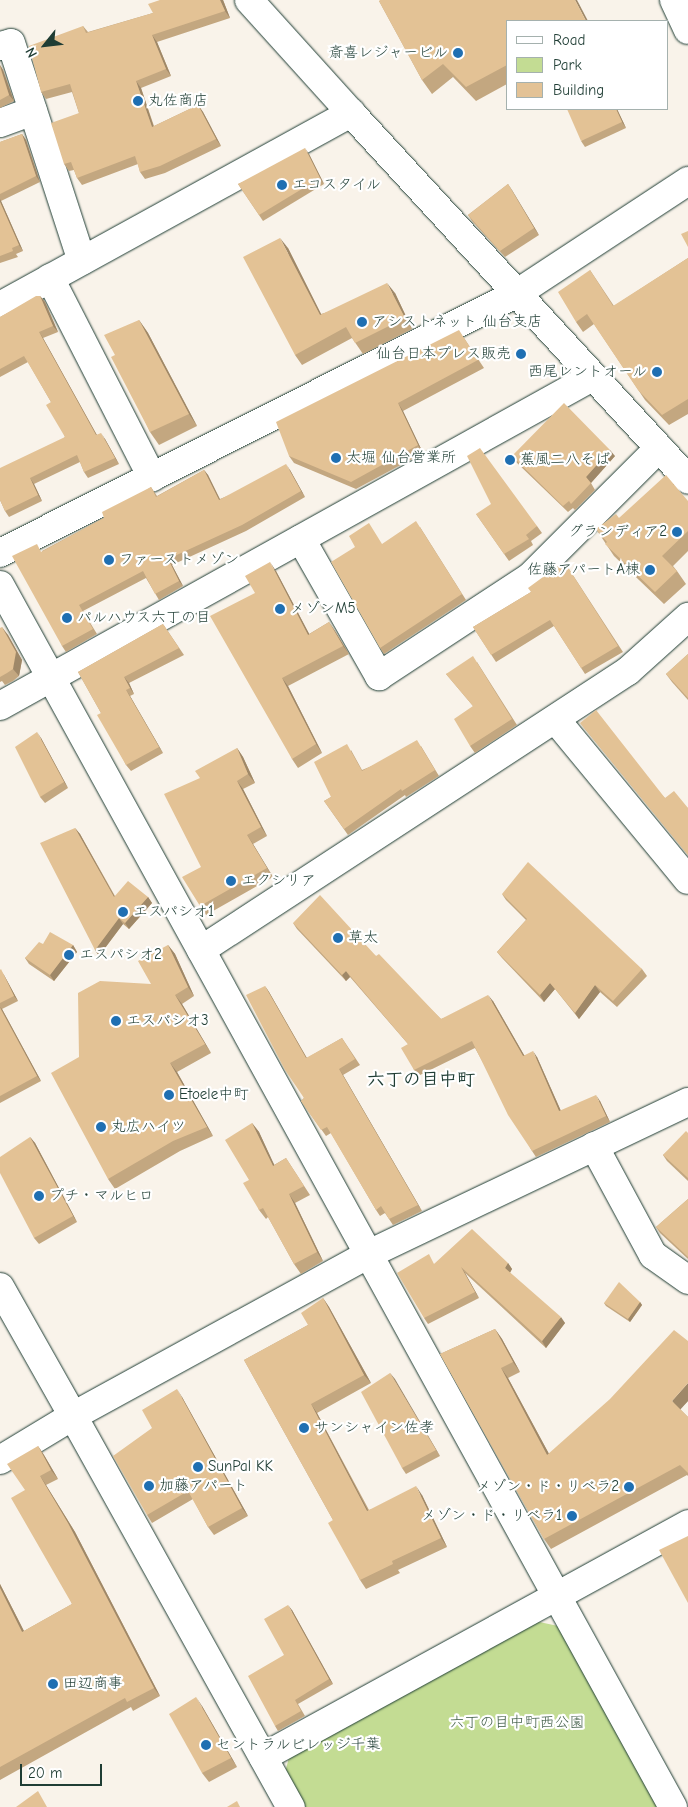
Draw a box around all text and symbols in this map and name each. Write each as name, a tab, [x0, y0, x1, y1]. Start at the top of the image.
north arrow	[20, 20, 70, 70]
legend	[506, 20, 668, 110]
text: Road	[553, 31, 585, 49]
text: N	[22, 44, 41, 61]
place label: 斎喜レジャービル	[328, 44, 448, 62]
marker: 斎喜レジャービル	[452, 47, 464, 59]
text: Park	[553, 56, 582, 74]
text: Building	[553, 81, 604, 99]
place label: 丸佐商店	[148, 92, 208, 110]
marker: 丸佐商店	[132, 95, 144, 107]
place label: エコスタイル	[292, 176, 382, 194]
marker: エコスタイル	[276, 179, 288, 191]
place label: アシストネット 仙台支店	[372, 313, 542, 331]
marker: アシストネット 仙台支店	[356, 316, 368, 328]
place label: 仙台日本プレス販売	[376, 345, 511, 363]
marker: 仙台日本プレス販売	[515, 348, 527, 360]
place label: 西尾レントオール	[527, 363, 647, 381]
marker: 西尾レントオール	[651, 366, 663, 378]
place label: 太堀 仙台営業所	[346, 449, 456, 467]
place label: 蕉風二八そば	[520, 451, 610, 469]
marker: 太堀 仙台営業所	[330, 452, 342, 464]
marker: 蕉風二八そば	[504, 454, 516, 466]
place label: グランディア2	[569, 523, 667, 541]
marker: グランディア2	[671, 526, 683, 538]
place label: ファーストメゾン	[119, 551, 239, 569]
marker: ファーストメゾン	[103, 554, 115, 566]
place label: 佐藤アパートA棟	[526, 561, 640, 579]
marker: 佐藤アパートA棟	[644, 564, 656, 576]
place label: メゾンM5	[290, 600, 356, 618]
marker: メゾンM5	[274, 603, 286, 615]
place label: パルハウス六丁の目	[77, 609, 212, 627]
marker: パルハウス六丁の目	[61, 612, 73, 624]
place label: エクシリア	[241, 872, 316, 890]
marker: エクシリア	[225, 875, 237, 887]
place label: エスパシオ1	[133, 903, 214, 921]
marker: エスパシオ1	[117, 906, 129, 918]
place label: 草太	[348, 929, 378, 947]
marker: 草太	[332, 932, 344, 944]
place label: エスパシオ2	[79, 946, 162, 964]
marker: エスパシオ2	[63, 949, 75, 961]
place label: エスパシオ3	[126, 1012, 209, 1030]
marker: エスパシオ3	[110, 1015, 122, 1027]
district label: 六丁の目中町	[367, 1069, 475, 1091]
place label: Etoele中町	[179, 1086, 248, 1104]
marker: Etoele中町	[163, 1089, 175, 1101]
place label: 丸広ハイツ	[111, 1118, 186, 1136]
marker: 丸広ハイツ	[95, 1121, 107, 1133]
place label: プチ・マルヒロ	[49, 1187, 154, 1205]
marker: プチ・マルヒロ	[33, 1190, 45, 1202]
place label: サンシャイン佐孝	[314, 1419, 434, 1437]
marker: サンシャイン佐孝	[298, 1422, 310, 1434]
place label: SunPal KK	[208, 1458, 273, 1476]
marker: SunPal KK	[192, 1461, 204, 1473]
place label: 加藤アパート	[159, 1477, 249, 1495]
place label: メゾン・ド・リベラ2	[476, 1478, 619, 1496]
marker: 加藤アパート	[143, 1480, 155, 1492]
marker: メゾン・ド・リベラ2	[623, 1481, 635, 1493]
place label: メゾン・ド・リベラ1	[421, 1507, 562, 1525]
marker: メゾン・ド・リベラ1	[566, 1510, 578, 1522]
place label: 田辺商事	[63, 1675, 123, 1693]
marker: 田辺商事	[47, 1678, 59, 1690]
park label: 六丁の目中町西公園	[450, 1714, 584, 1732]
place label: セントラルビレッジ千葉	[216, 1736, 381, 1754]
marker: セントラルビレッジ千葉	[200, 1739, 212, 1751]
scale bar	[22, 1754, 105, 1786]
text: 20 m	[28, 1764, 62, 1782]

